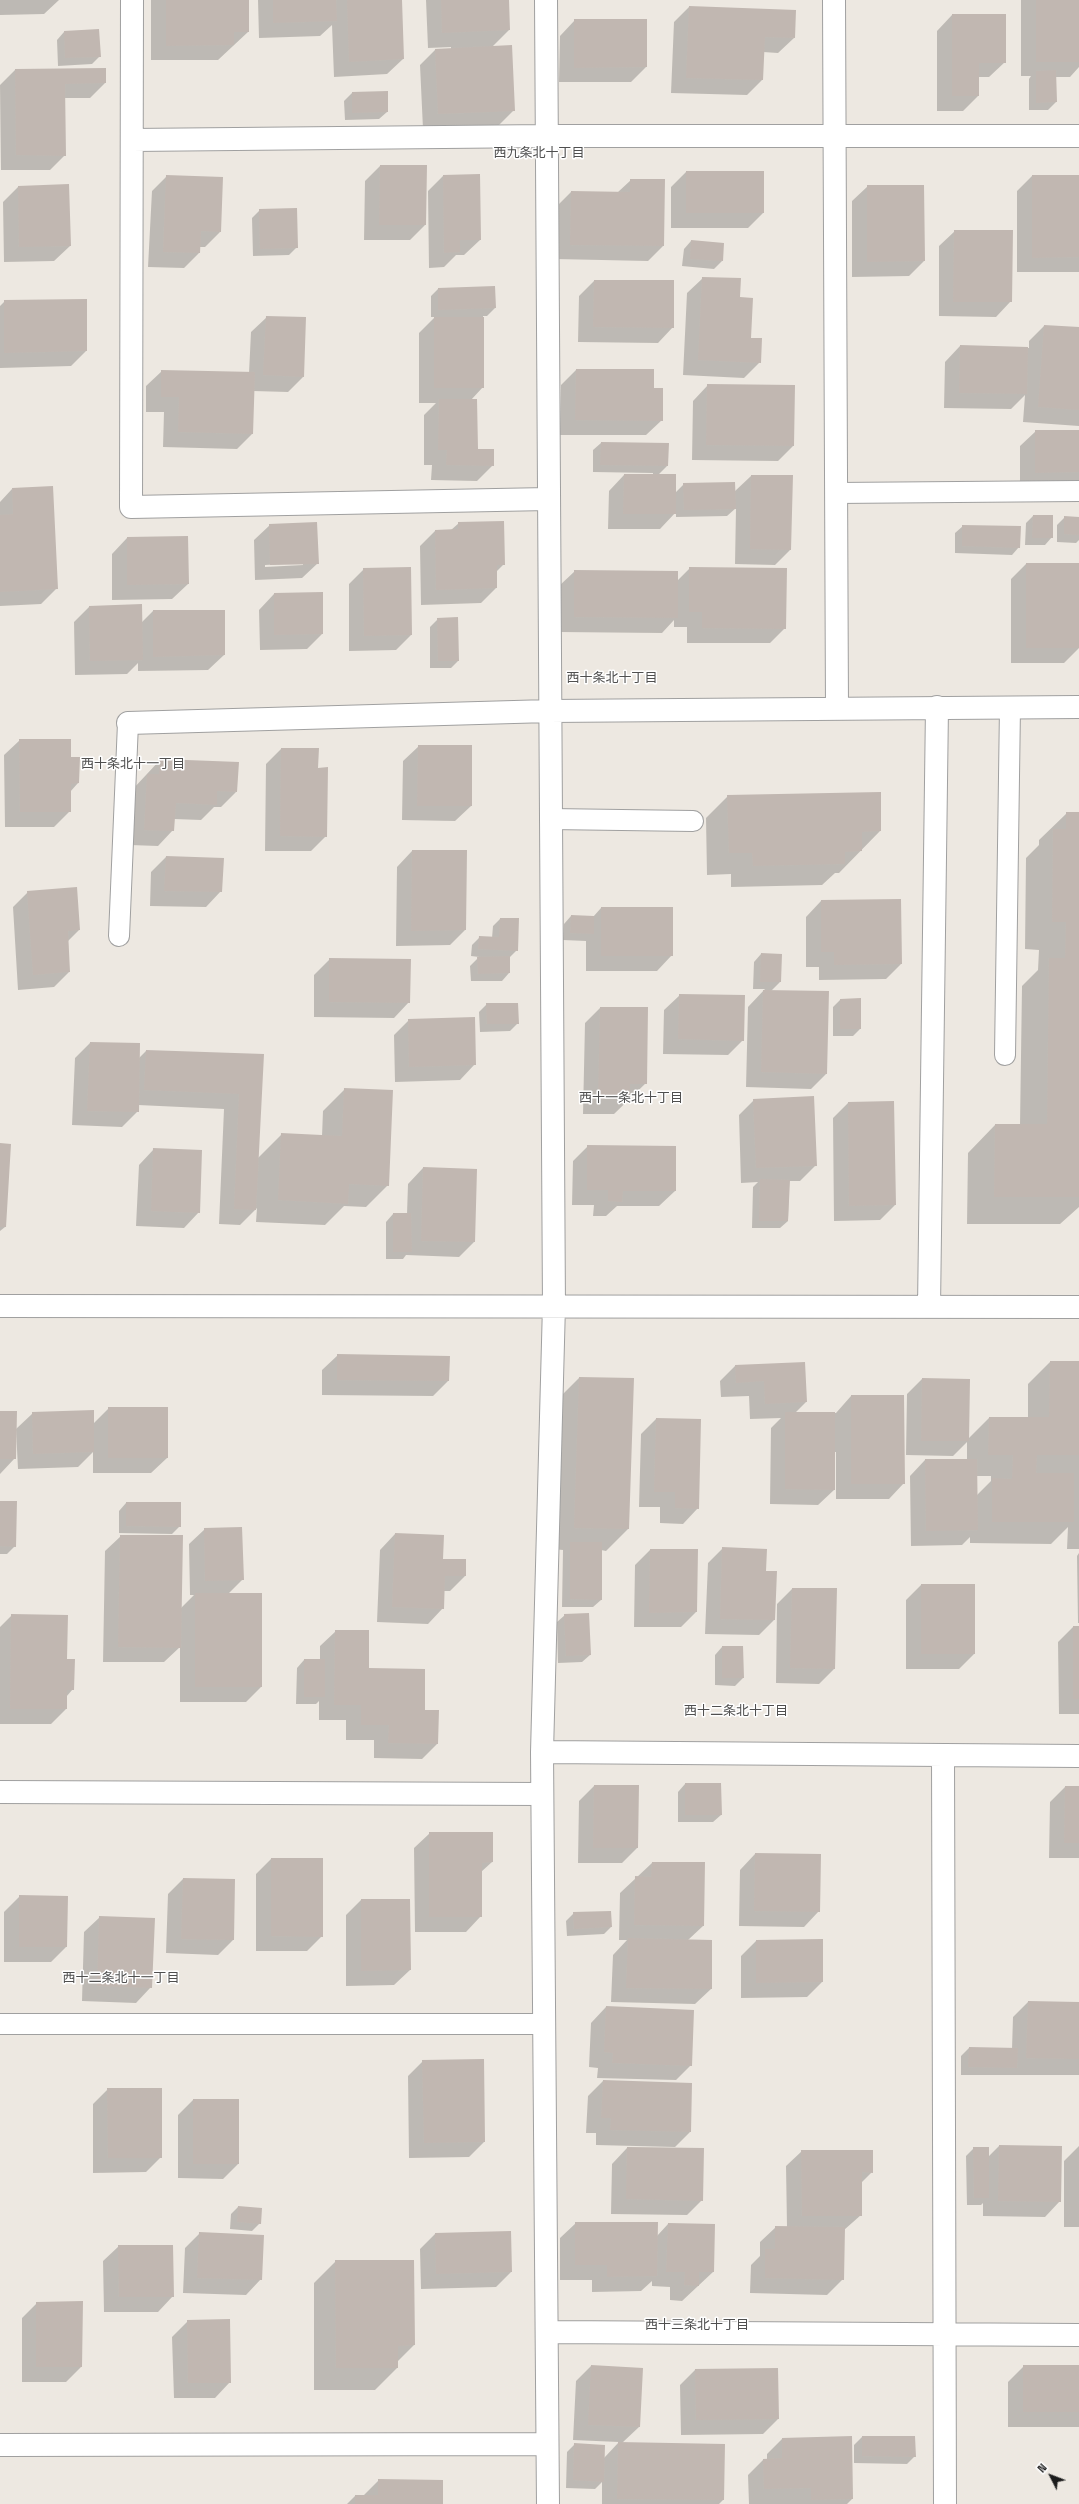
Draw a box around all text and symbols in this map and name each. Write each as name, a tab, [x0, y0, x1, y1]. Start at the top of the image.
district label: 西九条北十丁目	[494, 145, 584, 161]
district label: 西十条北十丁目	[567, 670, 657, 686]
district label: 西十条北十一丁目	[81, 756, 185, 772]
district label: 西十一条北十丁目	[579, 1090, 683, 1106]
district label: 西十二条北十丁目	[684, 1703, 788, 1719]
district label: 西十二条北十一丁目	[63, 1970, 179, 1986]
district label: 西十三条北十丁目	[645, 2317, 749, 2333]
north arrow	[1031, 2456, 1071, 2496]
text: N	[1034, 2461, 1050, 2475]

